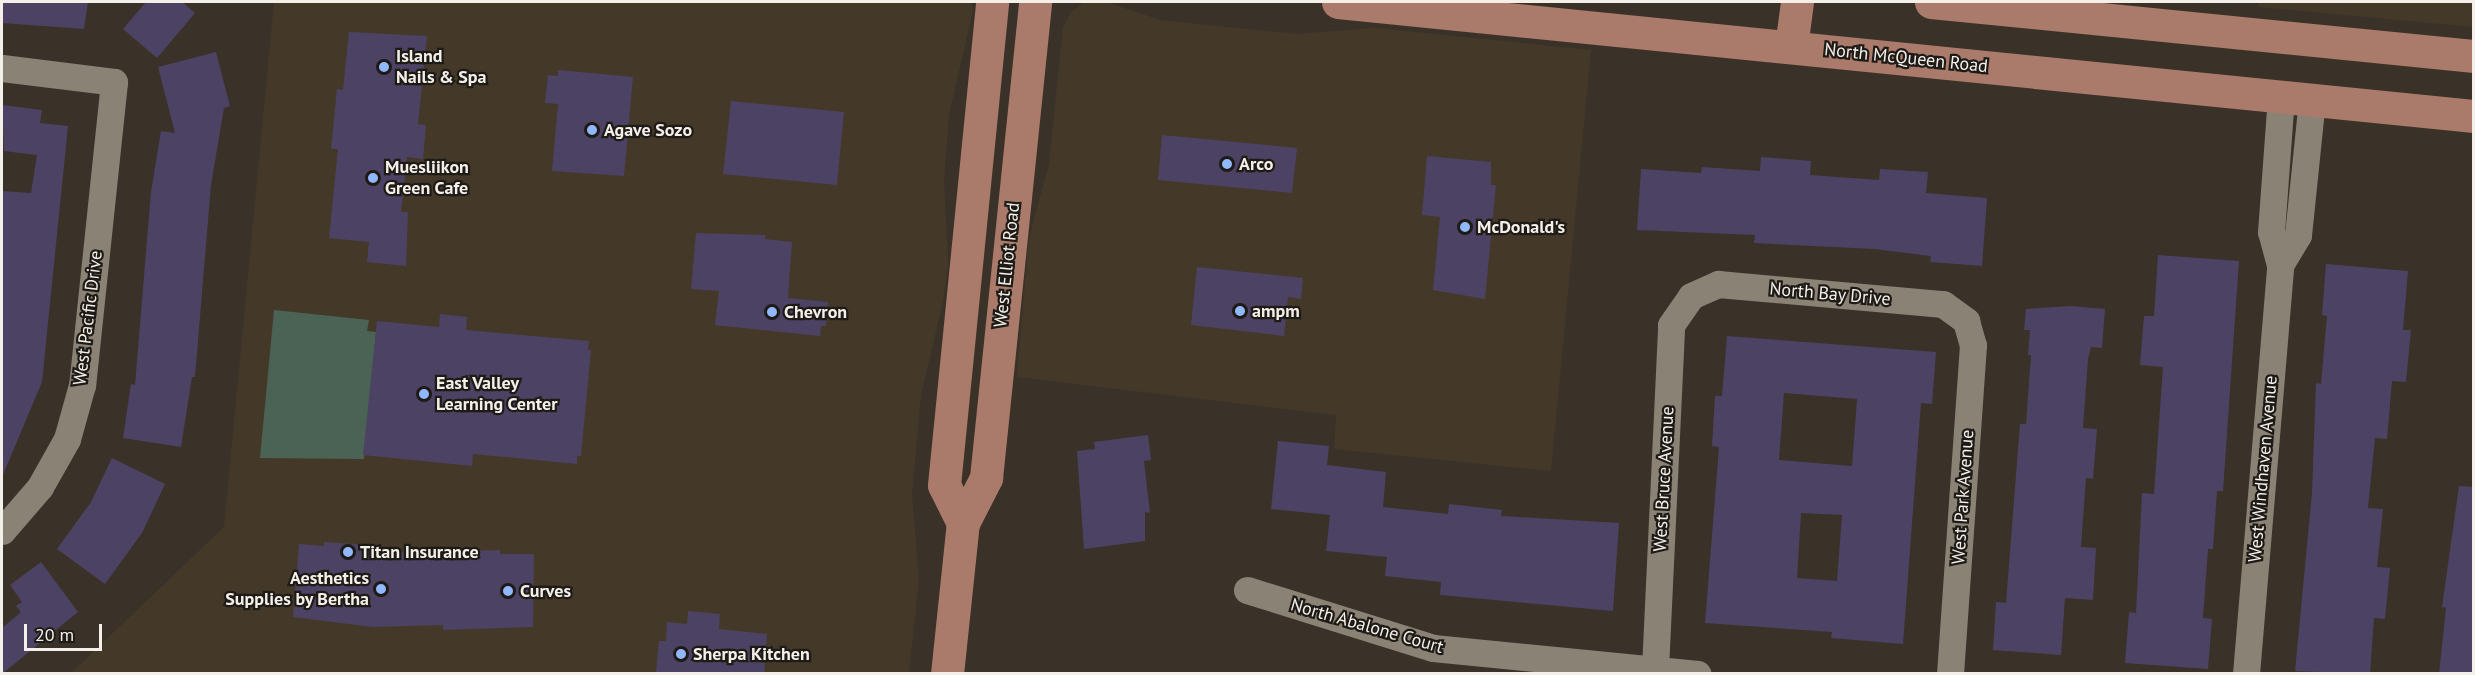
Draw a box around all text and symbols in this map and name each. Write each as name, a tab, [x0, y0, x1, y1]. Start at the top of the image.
street label: North McQueen Road	[1823, 39, 1989, 77]
place label: Island Nails & Spa	[396, 46, 486, 88]
marker: Island Nails & Spa	[377, 60, 391, 74]
place label: Agave Sozo	[604, 119, 692, 141]
marker: Agave Sozo	[585, 123, 599, 137]
place label: Arco	[1239, 153, 1273, 175]
place label: Muesliikon Green Cafe	[385, 157, 469, 200]
marker: Arco	[1220, 157, 1234, 171]
marker: Muesliikon Green Cafe	[366, 171, 380, 185]
street label: West Elliot Road	[990, 202, 1024, 328]
place label: McDonald's	[1477, 216, 1565, 238]
marker: McDonald's	[1458, 220, 1472, 234]
street label: West Pacific Drive	[69, 249, 107, 387]
street label: North Bay Drive	[1768, 278, 1892, 310]
place label: ampm	[1252, 300, 1300, 322]
place label: Chevron	[784, 301, 847, 323]
marker: ampm	[1233, 304, 1247, 318]
marker: Chevron	[765, 305, 779, 319]
place label: East Valley Learning Center	[436, 373, 558, 416]
street label: West Windhaven Avenue	[2244, 374, 2282, 564]
marker: East Valley Learning Center	[417, 387, 431, 401]
street label: West Bruce Avenue	[1649, 406, 1679, 552]
street label: West Park Avenue	[1947, 428, 1979, 566]
place label: Titan Insurance	[360, 541, 479, 563]
marker: Titan Insurance	[341, 545, 355, 559]
place label: Aesthetics Supplies by Bertha	[225, 568, 369, 610]
place label: Curves	[520, 580, 571, 602]
marker: Aesthetics Supplies by Bertha	[374, 582, 388, 596]
marker: Curves	[501, 584, 515, 598]
street label: North Abalone Court	[1288, 594, 1446, 658]
scale bar	[27, 612, 105, 650]
text: 20 m	[35, 623, 74, 646]
place label: Sherpa Kitchen	[693, 643, 810, 665]
marker: Sherpa Kitchen	[674, 647, 688, 661]

